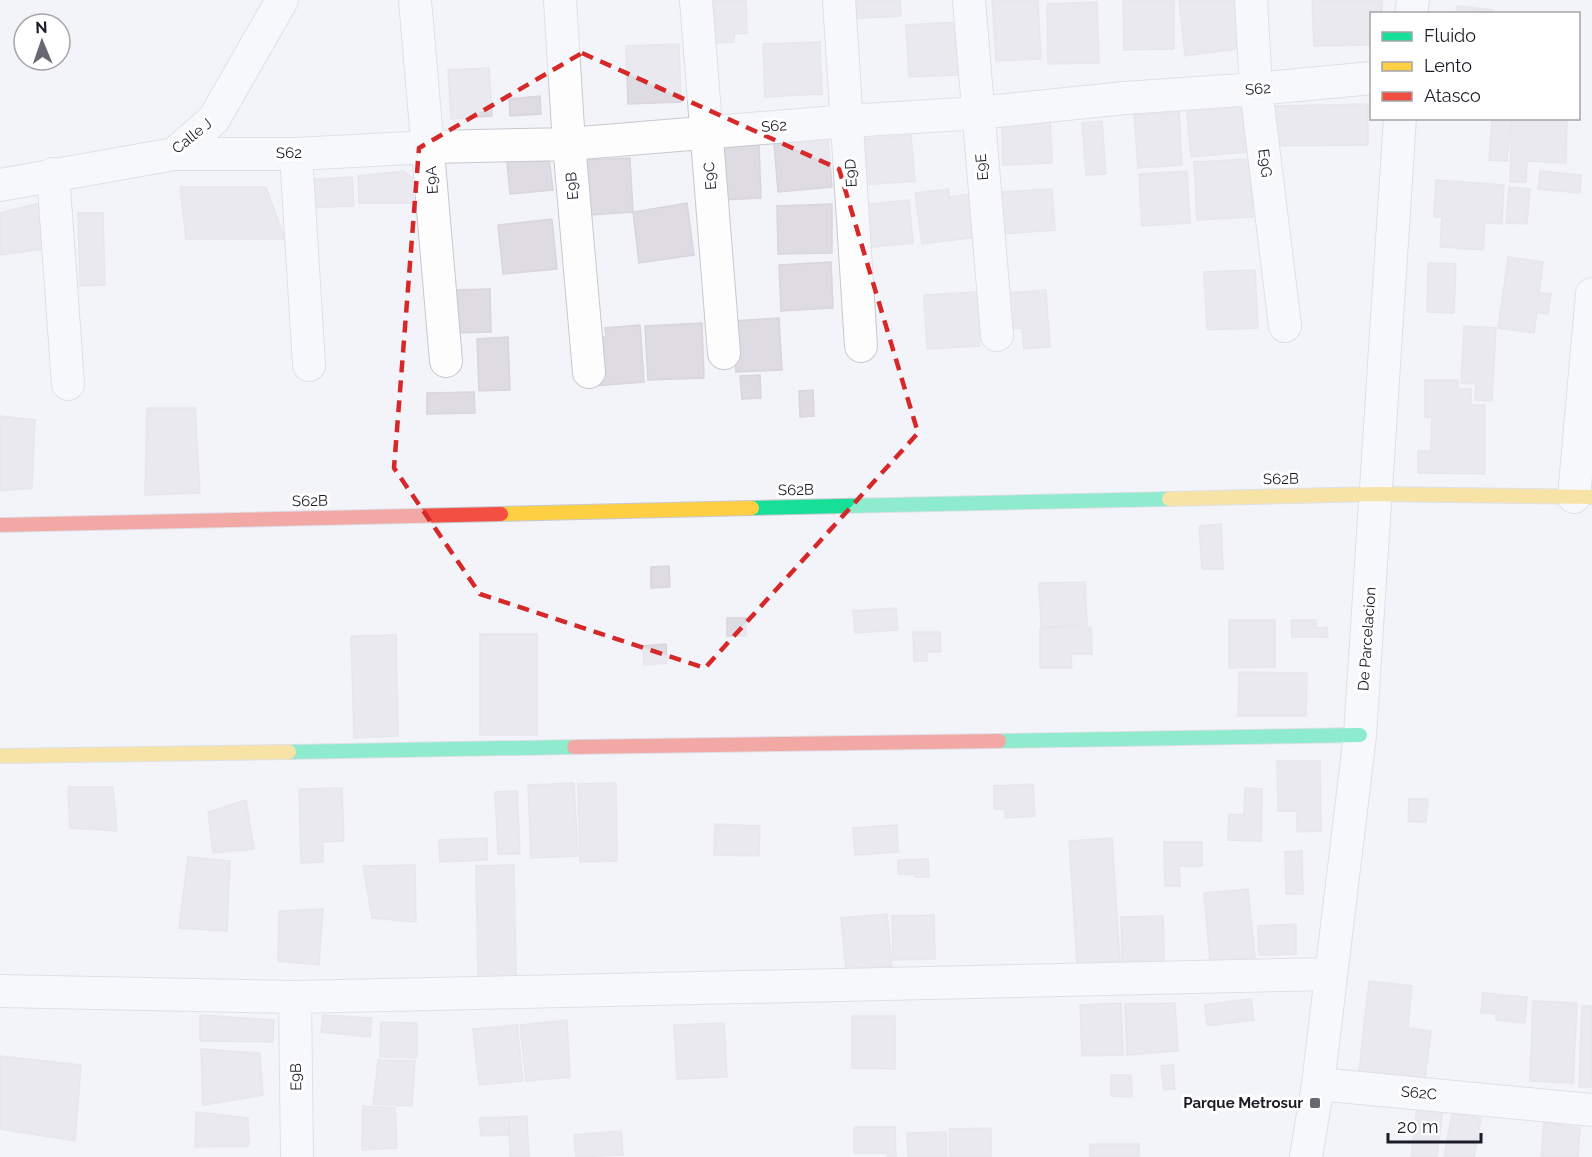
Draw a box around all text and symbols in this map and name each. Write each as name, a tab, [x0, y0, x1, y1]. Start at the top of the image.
north arrow	[12, 12, 72, 72]
legend	[1370, 12, 1580, 120]
text: N	[35, 18, 48, 37]
text: Fluido	[1424, 25, 1476, 46]
text: Lento	[1424, 55, 1472, 76]
street label: S62	[1244, 79, 1272, 99]
text: Atasco	[1424, 85, 1481, 106]
street label: Calle J	[168, 115, 216, 157]
street label: S62	[760, 116, 788, 136]
street label: S62	[276, 144, 302, 162]
street label: E9G	[1254, 148, 1276, 178]
street label: E9E	[972, 153, 992, 181]
street label: E9D	[841, 158, 861, 188]
street label: E9C	[700, 161, 720, 191]
street label: E9A	[422, 165, 442, 195]
street label: E9B	[562, 171, 582, 201]
street label: S62B	[1263, 470, 1299, 488]
street label: S62B	[778, 481, 814, 499]
street label: S62B	[292, 492, 328, 510]
street label: De Parcelacion	[1354, 586, 1380, 692]
street label: E9B	[287, 1063, 305, 1091]
street label: S62C	[1400, 1082, 1438, 1104]
place label: Parque Metrosur	[1183, 1094, 1303, 1112]
marker: Parque Metrosur	[1308, 1096, 1322, 1110]
scale bar	[1388, 1106, 1481, 1144]
text: 20 m	[1397, 1116, 1439, 1137]

